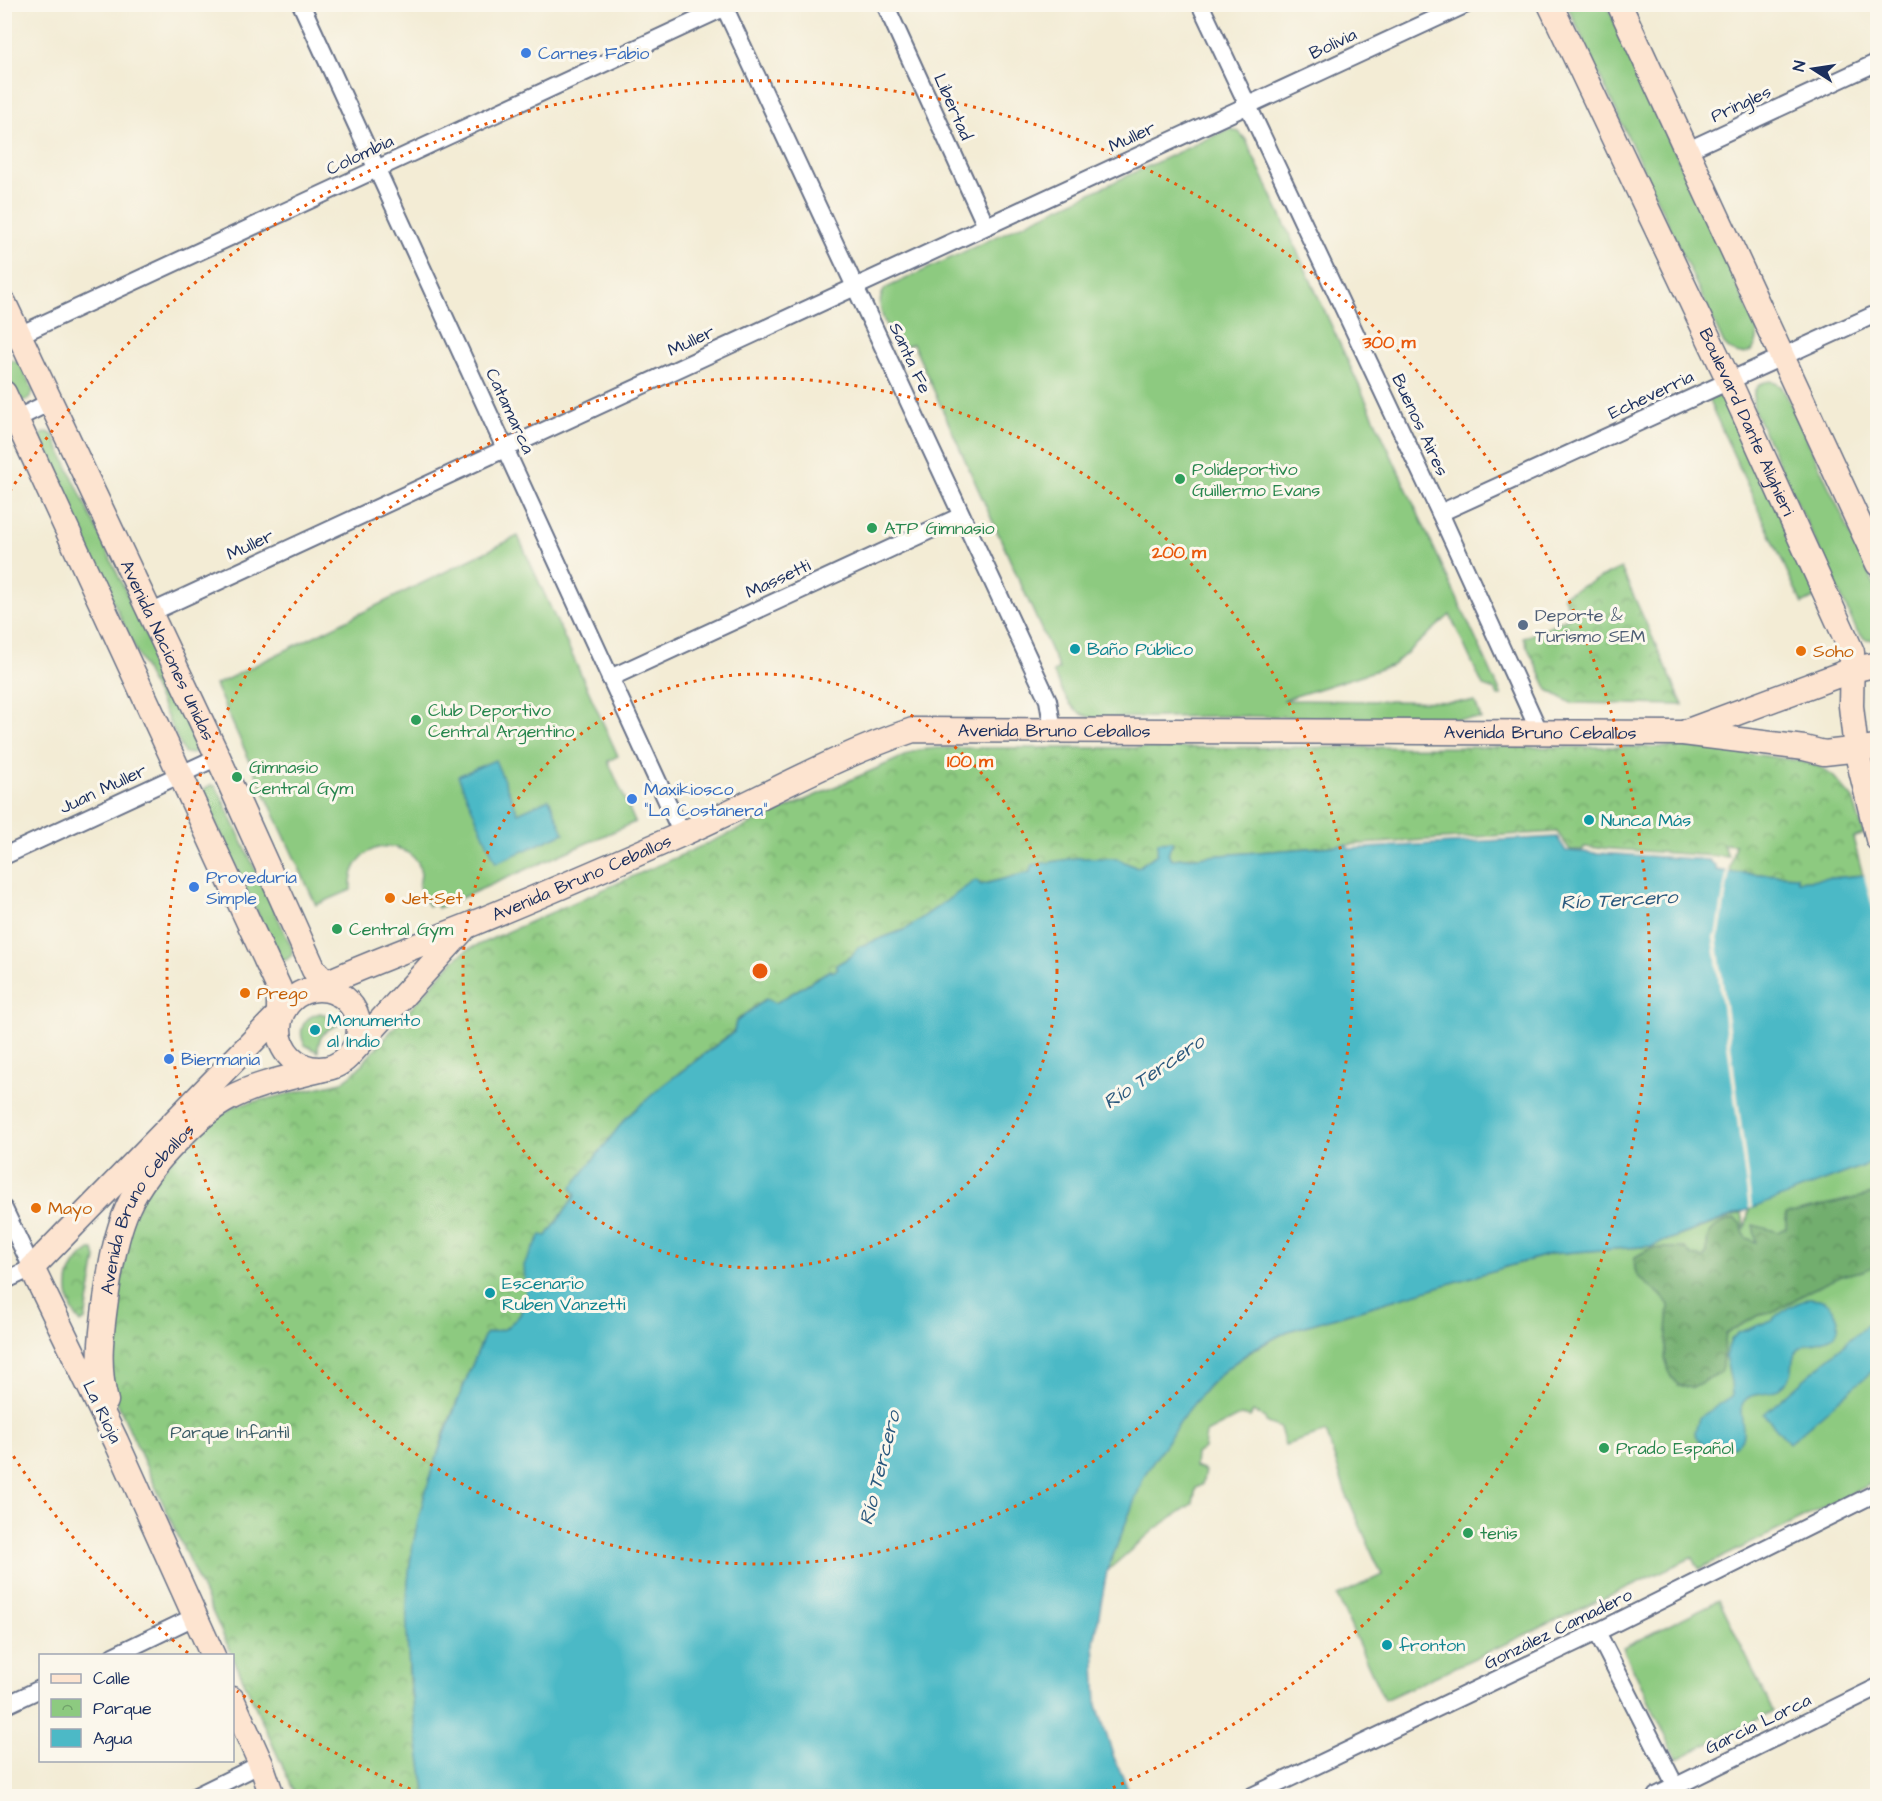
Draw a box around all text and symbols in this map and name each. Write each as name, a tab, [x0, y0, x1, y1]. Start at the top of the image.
street label: Bolivia	[1305, 22, 1361, 66]
north arrow	[1783, 39, 1843, 99]
place label: Carnes Fabio	[538, 41, 649, 66]
marker: Carnes Fabio	[519, 46, 533, 60]
text: N	[1788, 59, 1811, 73]
street label: Libertad	[927, 70, 979, 144]
street label: Pringles	[1707, 79, 1776, 130]
street label: Muller	[1104, 115, 1160, 159]
street label: Colombia	[322, 128, 398, 182]
street label: Santa Fe	[883, 318, 937, 398]
street label: Muller	[663, 319, 719, 363]
street label: Boulevard Dante Alighieri	[1693, 324, 1801, 520]
text: 300 m	[1361, 330, 1417, 355]
street label: Catamarca	[479, 364, 541, 458]
street label: Echeverria	[1604, 364, 1698, 426]
street label: Buenos Aires	[1385, 370, 1455, 480]
place label: Polideportivo Guillermo Evans	[1192, 457, 1320, 503]
marker: Polideportivo Guillermo Evans	[1173, 472, 1187, 486]
place label: ATP Gimnasio	[884, 516, 995, 541]
marker: ATP Gimnasio	[865, 521, 879, 535]
street label: Muller	[222, 523, 278, 567]
text: 200 m	[1151, 540, 1207, 565]
street label: Massetti	[741, 553, 815, 605]
street label: Avenida Naciones Unidas	[114, 556, 221, 745]
place label: Deporte & Turismo SEM	[1535, 603, 1646, 649]
marker: Deporte & Turismo SEM	[1516, 618, 1530, 632]
place label: Baño Público	[1087, 637, 1193, 662]
place label: Soho	[1813, 639, 1854, 664]
marker: Baño Público	[1068, 642, 1082, 656]
marker: Soho	[1794, 644, 1808, 658]
place label: Club Deportivo Central Argentino	[428, 698, 575, 745]
marker: Club Deportivo Central Argentino	[409, 713, 423, 727]
street label: Avenida Bruno Ceballos	[958, 718, 1151, 743]
street label: Avenida Bruno Ceballos	[1444, 720, 1637, 745]
text: 100 m	[947, 749, 994, 774]
place label: Gimnasio Central Gym	[249, 755, 353, 802]
street label: Juan Muller	[55, 758, 151, 820]
marker: Gimnasio Central Gym	[230, 770, 244, 784]
place label: Maxikiosco "La Costanera"	[644, 777, 768, 823]
marker: Maxikiosco "La Costanera"	[625, 792, 639, 806]
place label: Nunca Más	[1601, 808, 1691, 833]
marker: Nunca Más	[1582, 813, 1596, 827]
street label: Avenida Bruno Ceballos	[488, 828, 675, 927]
place label: Proveduría Simple	[206, 865, 297, 911]
marker: Proveduría Simple	[187, 880, 201, 894]
water label: Río Tercero	[1560, 883, 1680, 917]
place label: Jet-Set	[402, 886, 463, 911]
marker: Jet-Set	[383, 891, 397, 905]
place label: Central Gym	[349, 917, 453, 943]
marker: Central Gym	[330, 922, 344, 936]
centre of rings	[750, 961, 770, 981]
place label: Prego	[257, 981, 308, 1007]
marker: Prego	[238, 986, 252, 1000]
place label: Monumento al Indio	[327, 1008, 420, 1054]
marker: Monumento al Indio	[308, 1023, 322, 1037]
water label: Río Tercero	[1098, 1027, 1212, 1116]
place label: Biermania	[181, 1047, 260, 1072]
marker: Biermania	[162, 1052, 176, 1066]
street label: Avenida Bruno Ceballos	[94, 1118, 200, 1296]
place label: Mayo	[48, 1196, 92, 1222]
marker: Mayo	[29, 1201, 43, 1215]
place label: Escenario Ruben Vanzetti	[502, 1271, 626, 1317]
marker: Escenario Ruben Vanzetti	[483, 1286, 497, 1300]
street label: La Rioja	[76, 1376, 128, 1448]
water label: Río Tercero	[852, 1406, 908, 1528]
park label: Parque Infantil	[170, 1420, 290, 1445]
place label: Prado Español	[1616, 1436, 1734, 1461]
marker: Prado Español	[1597, 1441, 1611, 1455]
place label: tenis	[1480, 1521, 1518, 1546]
marker: tenis	[1461, 1526, 1475, 1540]
street label: González Camadero	[1480, 1582, 1636, 1676]
place label: fronton	[1399, 1633, 1465, 1658]
marker: fronton	[1380, 1638, 1394, 1652]
legend	[39, 1654, 234, 1762]
text: Calle	[93, 1666, 131, 1691]
street label: García Lorca	[1701, 1688, 1815, 1760]
text: Parque	[93, 1696, 152, 1721]
text: Agua	[93, 1726, 132, 1752]

